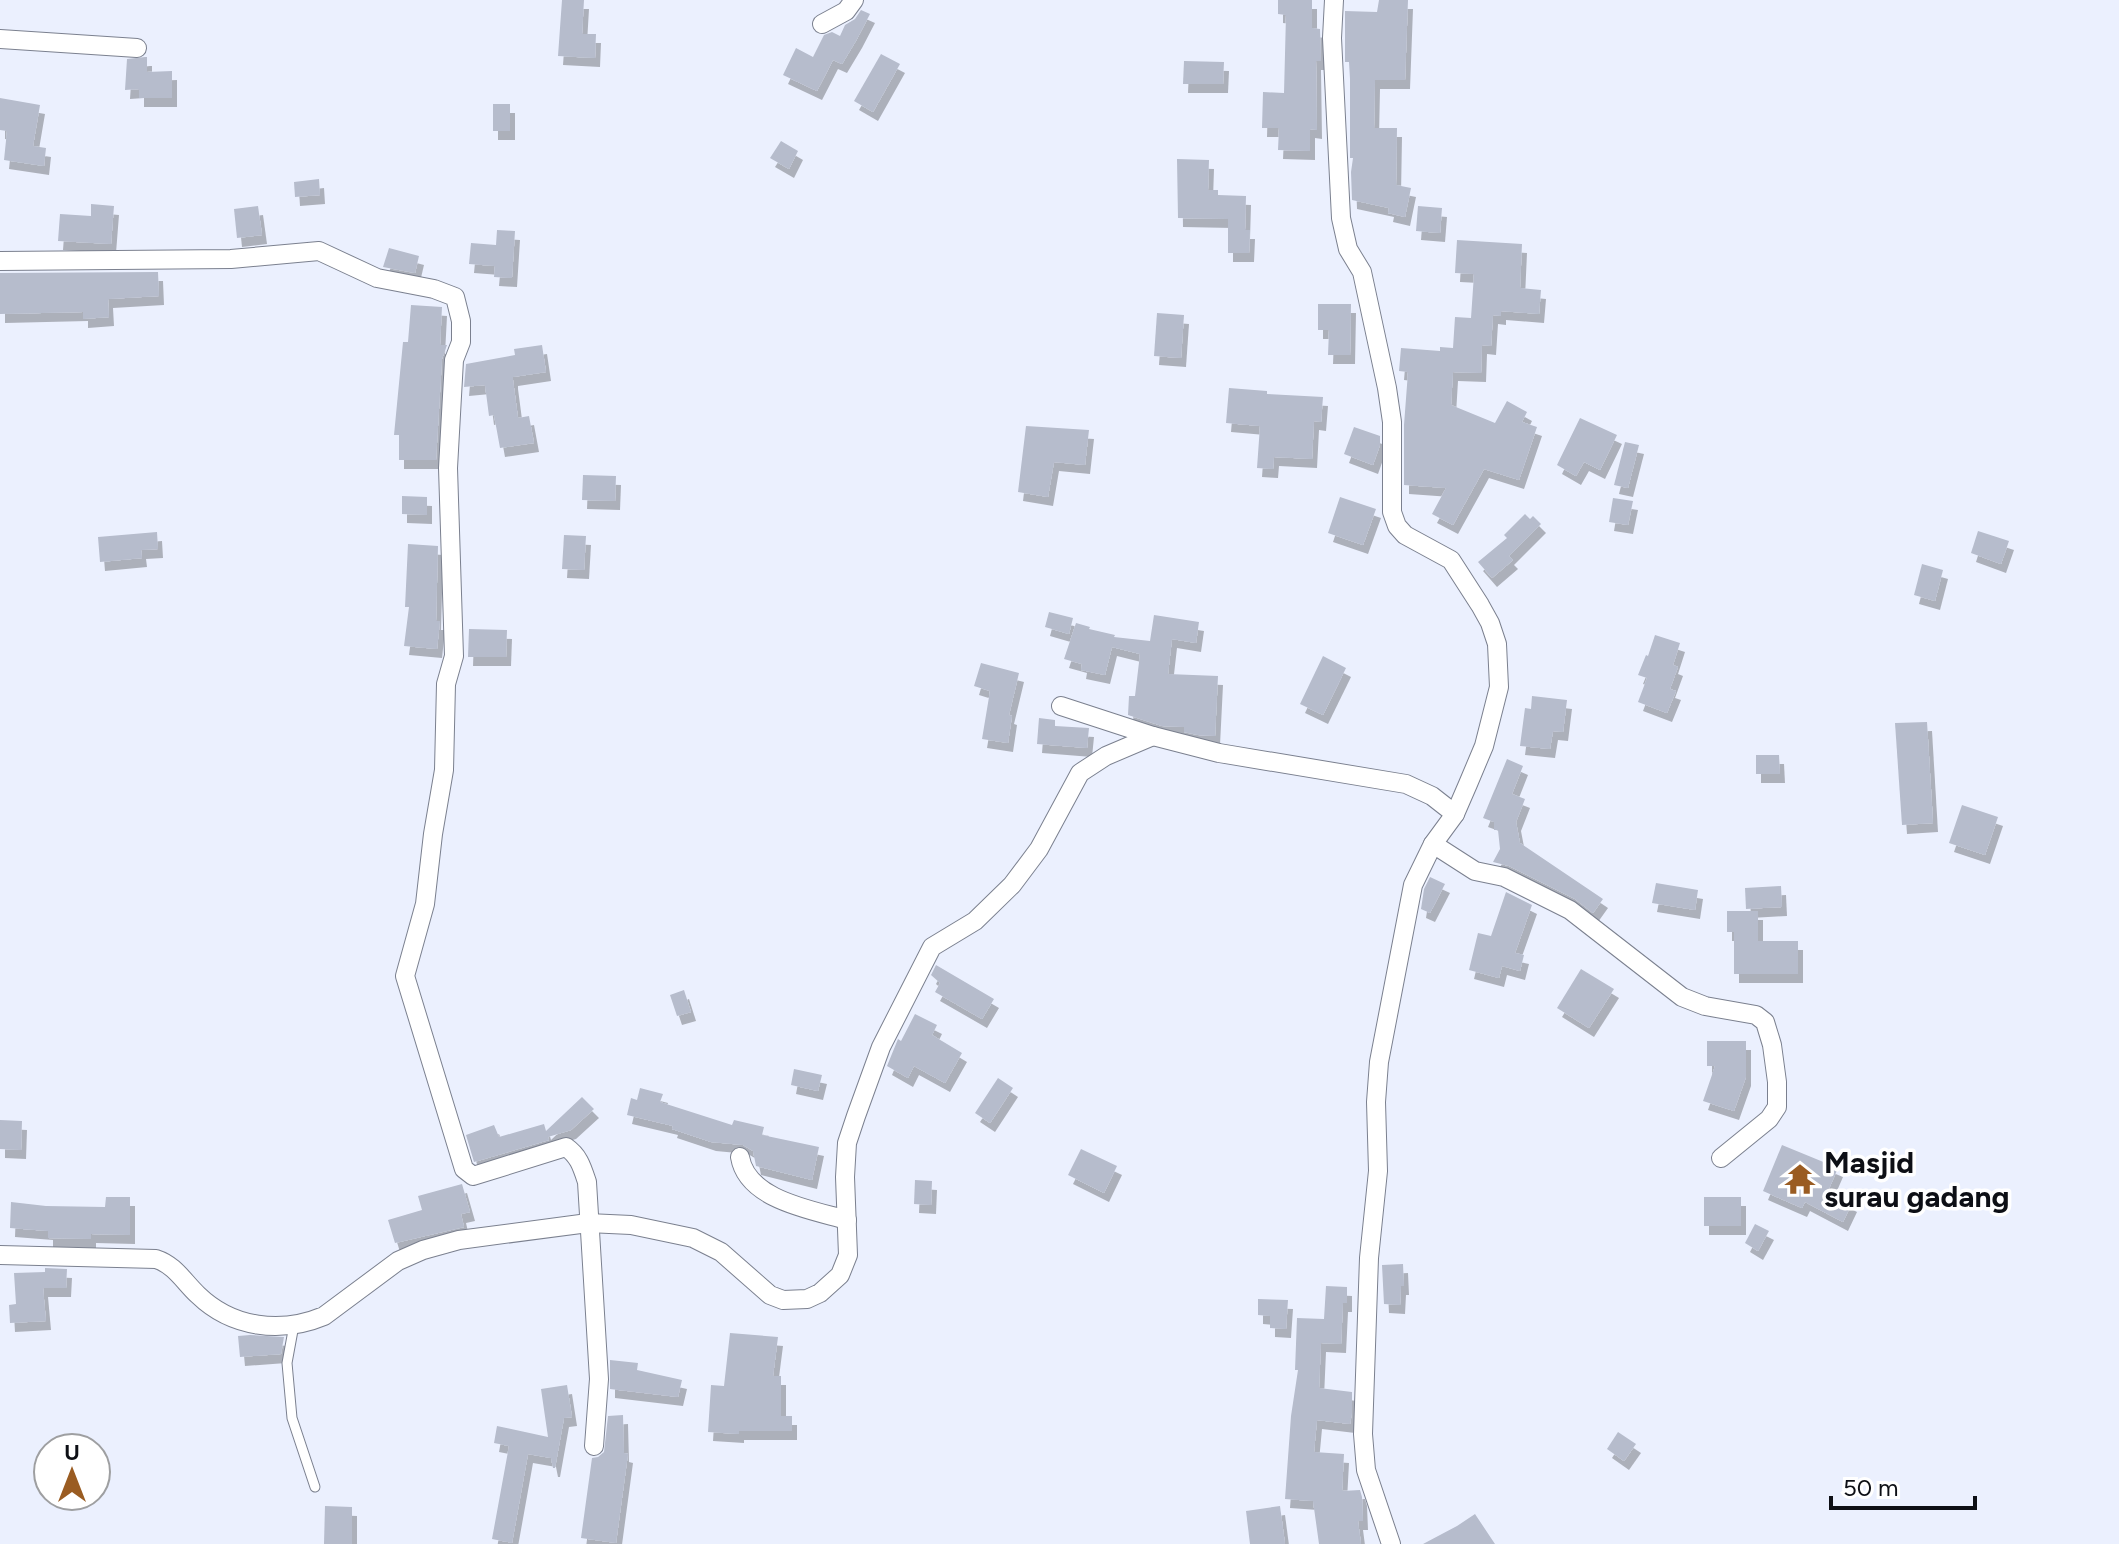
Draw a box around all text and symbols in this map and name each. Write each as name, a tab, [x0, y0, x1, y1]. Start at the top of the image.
place label: Masjid surau gadang	[1824, 1144, 2010, 1215]
temple icon: Masjid surau gadang	[1783, 1162, 1817, 1196]
north arrow	[32, 1432, 112, 1512]
text: U	[64, 1439, 80, 1466]
scale bar	[1831, 1460, 1975, 1510]
text: 50 m	[1843, 1473, 1899, 1502]

